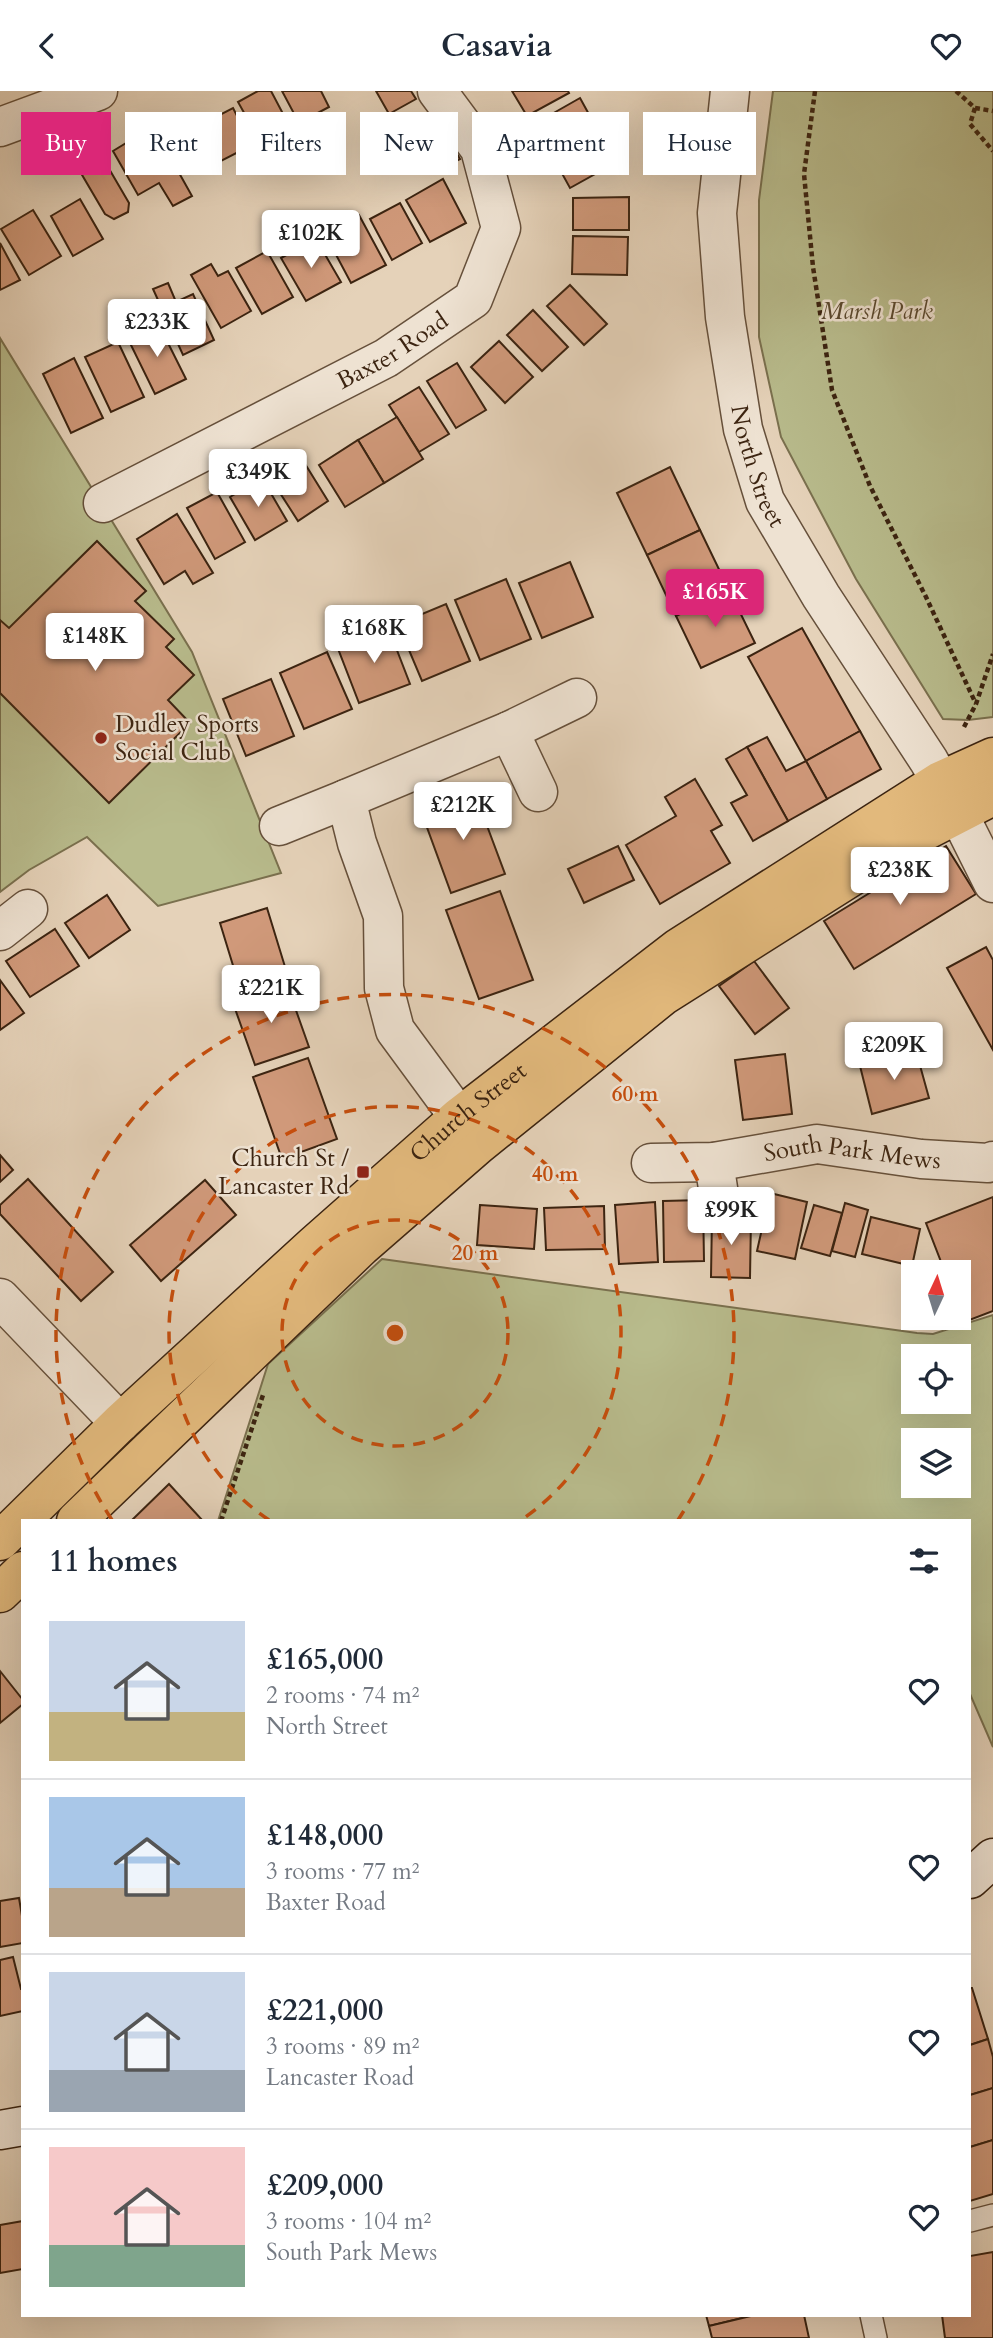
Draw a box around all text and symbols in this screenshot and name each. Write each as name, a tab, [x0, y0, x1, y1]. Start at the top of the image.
text: Casavia	[441, 24, 552, 68]
icon: back	[28, 27, 66, 65]
icon: heart	[927, 27, 965, 65]
chip: Buy	[21, 112, 111, 175]
chip: Rent	[125, 112, 222, 175]
chip: Filters	[236, 112, 346, 175]
chip: New	[360, 112, 458, 175]
chip: Apartment	[472, 112, 629, 175]
chip: House	[643, 112, 756, 175]
pin: £102K	[262, 211, 360, 270]
text: £102K	[278, 217, 344, 248]
park label: Marsh Park	[821, 295, 933, 328]
pin: £233K	[108, 299, 206, 359]
street label: Baxter Road	[331, 304, 455, 397]
text: £233K	[124, 306, 190, 337]
street label: North Street	[723, 403, 794, 534]
pin: £349K	[209, 449, 307, 509]
text: £349K	[225, 456, 291, 487]
pin: £165K	[666, 569, 764, 629]
text: £165K	[682, 576, 748, 607]
pin: £168K	[325, 605, 423, 665]
text: £168K	[341, 612, 407, 643]
pin: £148K	[46, 613, 144, 673]
text: £148K	[62, 620, 128, 651]
place label: Dudley Sports Social Club	[115, 708, 259, 769]
marker: Dudley Sports Social Club	[93, 730, 109, 746]
pin: £212K	[414, 783, 512, 842]
text: £212K	[430, 789, 496, 820]
pin: £238K	[851, 847, 949, 907]
text: £238K	[867, 854, 933, 885]
pin: £221K	[222, 965, 320, 1025]
text: £221K	[238, 972, 304, 1003]
pin: £209K	[845, 1023, 943, 1082]
text: £209K	[861, 1029, 927, 1060]
street label: Church Street	[402, 1054, 533, 1170]
text: 60 m	[612, 1080, 659, 1109]
street label: South Park Mews	[761, 1127, 942, 1177]
place label: Church St / Lancaster Rd	[218, 1142, 349, 1203]
text: 40 m	[532, 1160, 579, 1189]
marker: Church St / Lancaster Rd	[355, 1164, 371, 1180]
pin: £99K	[690, 1187, 772, 1247]
text: £99K	[704, 1194, 758, 1225]
text: 20 m	[452, 1239, 499, 1268]
north arrow	[901, 1260, 971, 1330]
map controls	[901, 1260, 971, 1498]
centre of rings	[383, 1321, 407, 1345]
button: locate	[901, 1344, 971, 1414]
button: layers	[901, 1428, 971, 1498]
text: 11 homes	[49, 1541, 178, 1582]
icon: filters	[905, 1542, 943, 1580]
text: £165,000	[266, 1639, 383, 1680]
icon: home	[105, 1649, 189, 1733]
icon: heart	[905, 1672, 943, 1710]
text: 2 rooms · 74 m²	[266, 1680, 419, 1711]
text: North Street	[266, 1711, 388, 1742]
text: £148,000	[266, 1815, 383, 1856]
icon: home	[105, 1825, 189, 1909]
icon: heart	[905, 1848, 943, 1886]
text: 3 rooms · 77 m²	[266, 1856, 419, 1887]
text: Baxter Road	[266, 1887, 386, 1918]
text: £221,000	[266, 1990, 383, 2031]
icon: home	[105, 2000, 189, 2084]
icon: heart	[905, 2023, 943, 2061]
text: 3 rooms · 89 m²	[266, 2031, 419, 2062]
text: Lancaster Road	[266, 2062, 414, 2093]
text: £209,000	[266, 2165, 383, 2206]
icon: home	[105, 2175, 189, 2259]
icon: heart	[905, 2198, 943, 2236]
text: 3 rooms · 104 m²	[266, 2206, 431, 2237]
text: South Park Mews	[266, 2237, 437, 2268]

